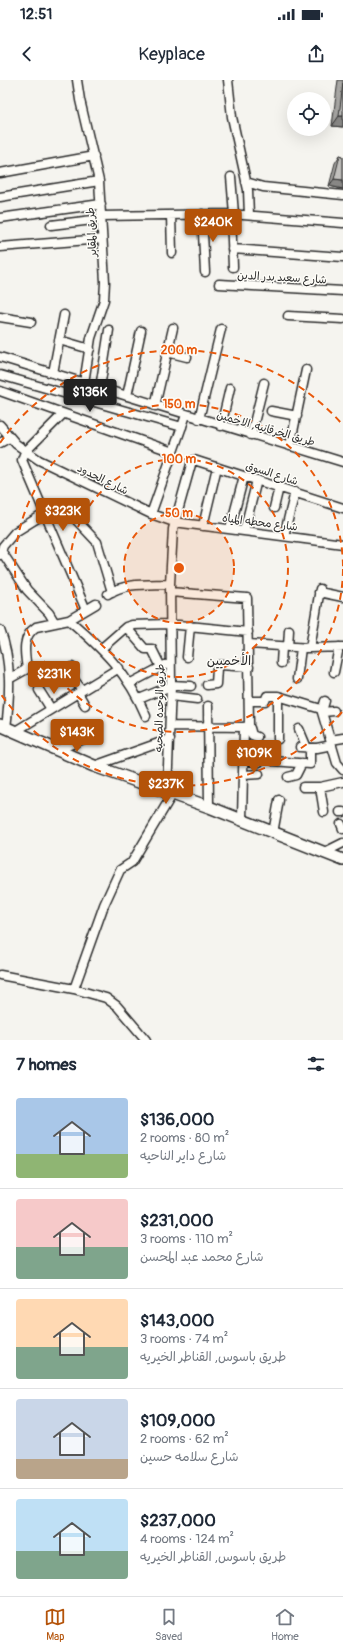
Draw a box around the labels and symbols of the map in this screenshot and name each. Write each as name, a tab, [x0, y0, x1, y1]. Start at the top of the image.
street label: طريق المقابر	[84, 207, 100, 258]
pin: $240K	[185, 209, 241, 243]
street label: شارع سعيد بدر الدين	[237, 269, 327, 288]
text: 200 m	[161, 343, 198, 358]
pin: $136K	[62, 379, 118, 413]
text: 150 m	[163, 397, 196, 412]
street label: طريق الخرقانيه, الاخمين	[215, 408, 317, 449]
text: 100 m	[162, 452, 197, 467]
street label: شارع السوق	[243, 459, 300, 490]
street label: شارع الحدود	[74, 462, 130, 499]
pin: $323K	[35, 498, 91, 532]
text: 50 m	[165, 506, 193, 521]
street label: شارع محطه المياه	[221, 511, 298, 536]
centre of rings	[172, 561, 186, 575]
district label: الأخميين	[207, 652, 251, 669]
pin: $231K	[26, 661, 82, 695]
street label: طريق الوحده الصحيه	[152, 664, 168, 752]
pin: $143K	[49, 719, 105, 753]
pin: $109K	[226, 740, 282, 774]
pin: $237K	[138, 771, 194, 805]

